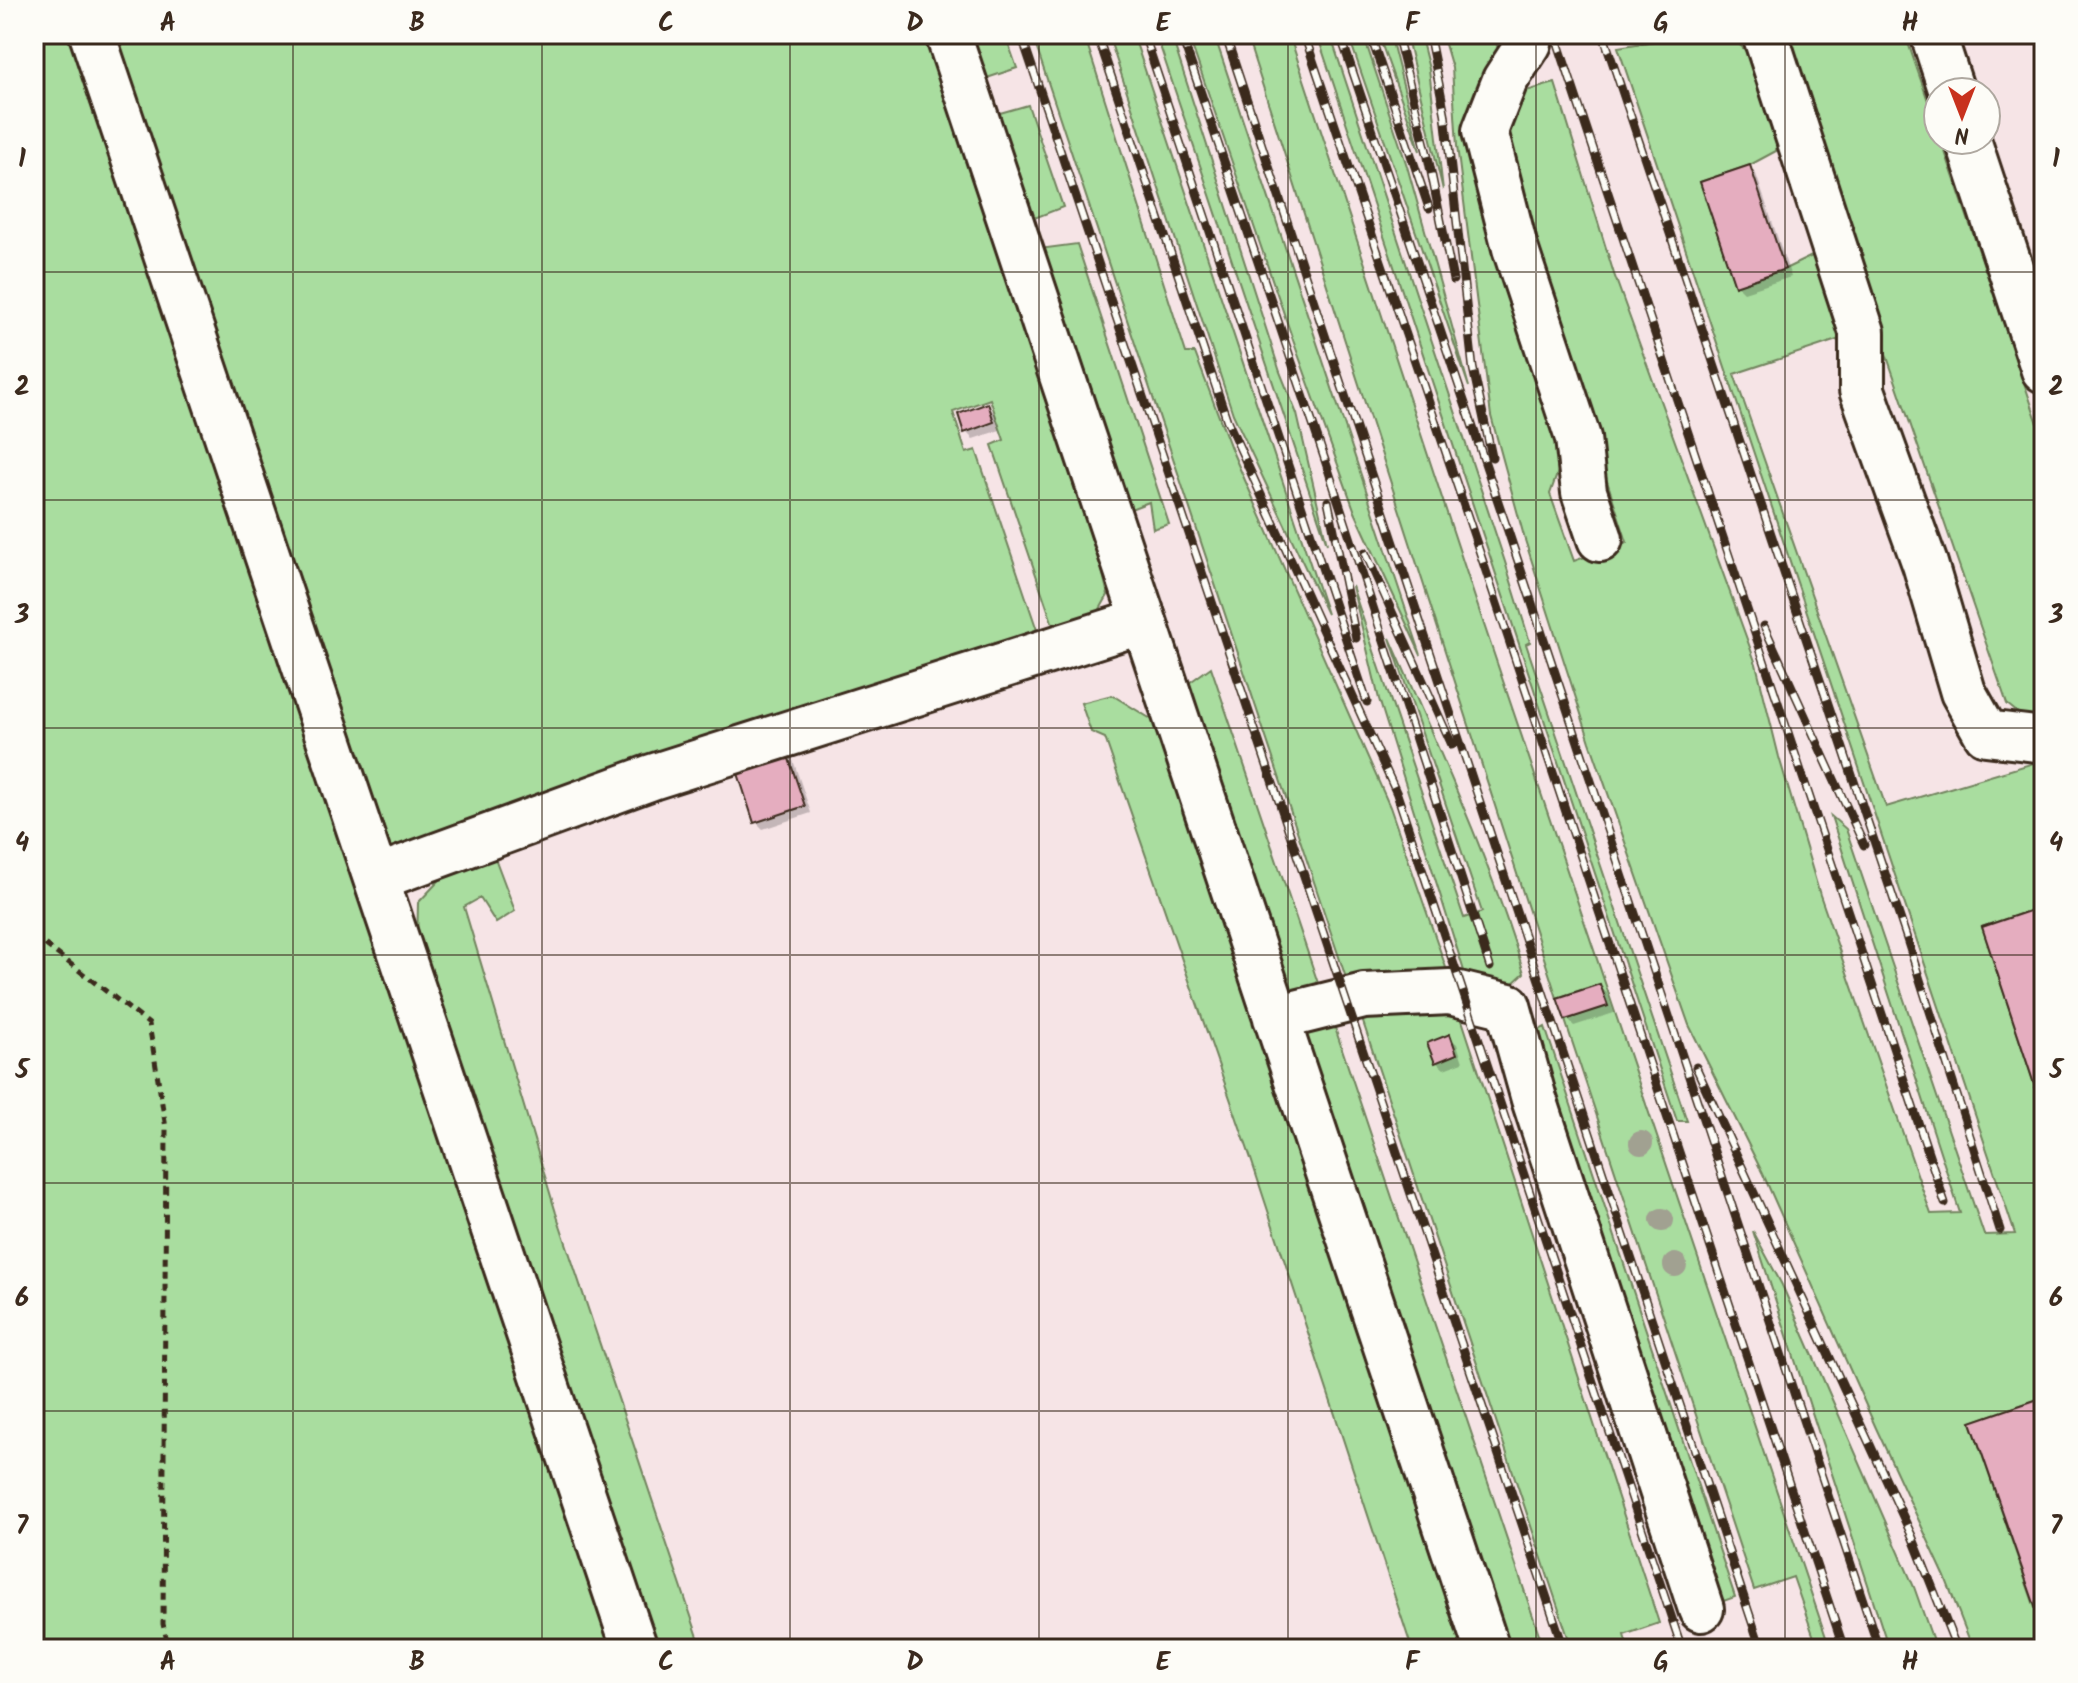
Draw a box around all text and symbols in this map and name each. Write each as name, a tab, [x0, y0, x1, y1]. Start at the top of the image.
text: A	[160, 3, 176, 45]
text: B	[409, 3, 425, 45]
text: C	[658, 3, 674, 45]
text: D	[906, 3, 924, 45]
text: E	[1156, 3, 1172, 45]
text: F	[1405, 3, 1421, 45]
text: G	[1653, 3, 1669, 45]
text: H	[1902, 3, 1919, 45]
north arrow	[1922, 76, 2002, 156]
text: N	[1955, 116, 1969, 151]
text: 1	[18, 139, 26, 181]
text: 1	[2052, 139, 2060, 181]
text: 2	[14, 367, 30, 409]
text: 2	[2048, 367, 2064, 409]
text: 3	[14, 595, 29, 637]
text: 3	[2048, 595, 2063, 637]
text: 4	[15, 823, 29, 865]
text: 4	[2049, 823, 2063, 865]
text: 5	[14, 1050, 30, 1092]
text: 5	[2048, 1050, 2064, 1092]
text: 6	[15, 1278, 29, 1320]
text: 6	[2049, 1278, 2063, 1320]
text: 7	[16, 1506, 29, 1548]
text: 7	[2050, 1506, 2063, 1548]
text: A	[160, 1642, 176, 1683]
text: B	[409, 1642, 425, 1683]
text: C	[658, 1642, 674, 1683]
text: D	[906, 1642, 924, 1683]
text: E	[1156, 1642, 1172, 1683]
text: F	[1405, 1642, 1421, 1683]
text: G	[1653, 1642, 1669, 1683]
text: H	[1902, 1642, 1919, 1683]

